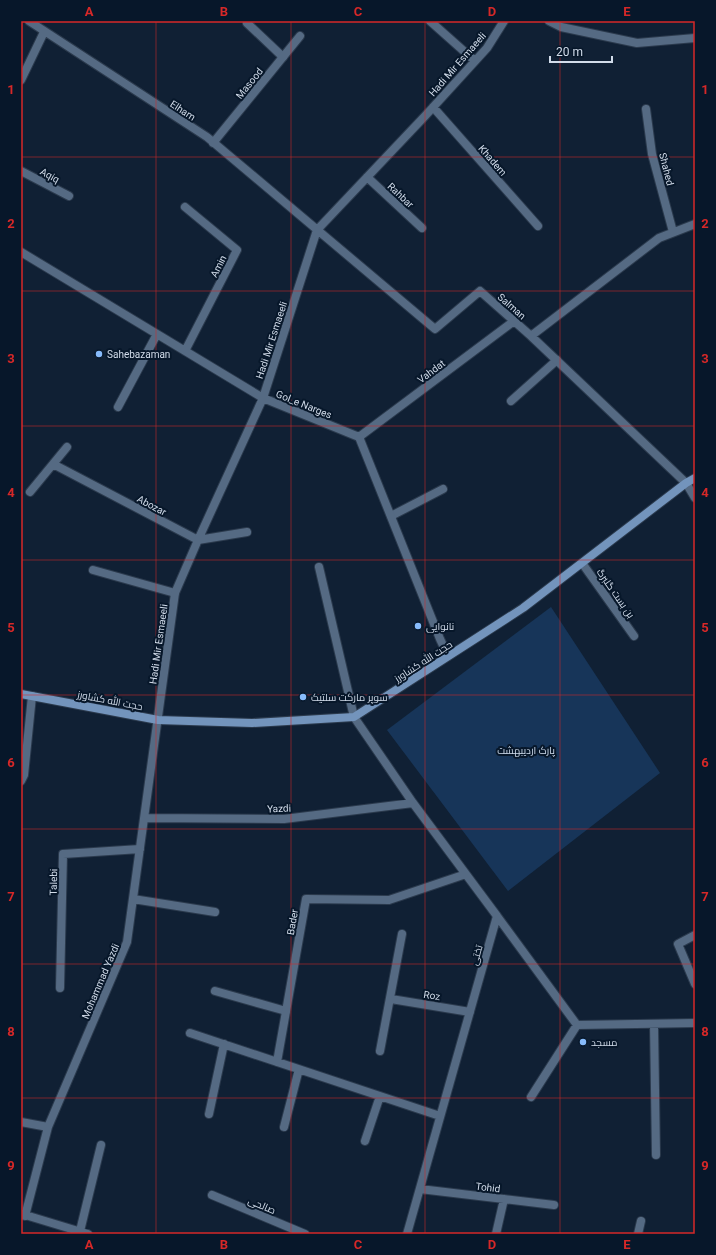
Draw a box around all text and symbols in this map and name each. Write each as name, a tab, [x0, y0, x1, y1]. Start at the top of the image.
text: A	[85, 4, 94, 19]
text: B	[220, 4, 228, 19]
text: C	[354, 4, 363, 19]
text: D	[488, 4, 496, 19]
text: E	[623, 4, 631, 19]
street label: Hadi Mir Esmaeeli	[427, 30, 488, 98]
scale bar	[550, 38, 612, 64]
text: 20 m	[556, 45, 583, 59]
street label: Masood	[234, 66, 265, 101]
text: 1	[7, 82, 15, 97]
text: 1	[701, 82, 709, 97]
street label: Elham	[168, 98, 198, 123]
street label: Khadem	[476, 143, 509, 178]
street label: Shahed	[657, 152, 676, 187]
street label: Aqiq	[38, 166, 61, 185]
street label: Rahbar	[385, 181, 416, 211]
text: 2	[7, 216, 15, 231]
text: 2	[701, 216, 709, 231]
street label: Amin	[208, 253, 229, 279]
street label: Salman	[495, 291, 528, 322]
street label: Hadi Mir Esmaeeli	[254, 300, 289, 380]
marker: Sahebazaman	[94, 349, 104, 359]
place label: Sahebazaman	[107, 349, 170, 360]
text: 3	[7, 351, 15, 366]
text: 3	[701, 351, 709, 366]
street label: Vahdat	[415, 358, 447, 385]
street label: Gol_e Narges	[274, 388, 333, 421]
text: 4	[7, 485, 15, 500]
text: 4	[701, 485, 709, 500]
street label: Abozar	[135, 493, 169, 518]
street label: بن بست گلبرگ	[594, 567, 637, 621]
street label: Hadi Mir Esmaeeli	[147, 603, 170, 685]
text: 5	[7, 620, 15, 635]
text: 5	[701, 620, 709, 635]
marker: نانوایی	[413, 621, 423, 631]
place label: نانوایی	[426, 621, 454, 633]
street label: حجت الله کشاورز	[390, 637, 454, 685]
street label: حجت الله کشاورز	[75, 687, 144, 712]
marker: سوپر مارکت سلتیک	[298, 692, 308, 702]
place label: سوپر مارکت سلتیک	[311, 692, 388, 704]
park label: پارک اردیبهشت	[497, 745, 555, 757]
text: 6	[7, 755, 15, 770]
text: 6	[701, 755, 709, 770]
street label: Yazdi	[267, 803, 291, 814]
street label: Talebi	[48, 869, 59, 895]
text: 7	[7, 889, 15, 904]
text: 7	[701, 889, 709, 904]
street label: Bader	[285, 908, 300, 936]
street label: Mohammad Yazdi	[80, 942, 121, 1020]
street label: تختی	[468, 943, 486, 967]
street label: Roz	[423, 989, 441, 1002]
text: 8	[7, 1024, 15, 1039]
text: 8	[701, 1024, 709, 1039]
marker: مسجد	[578, 1037, 588, 1047]
place label: مسجد	[591, 1037, 617, 1048]
text: 9	[7, 1158, 15, 1173]
text: 9	[701, 1158, 709, 1173]
street label: Tohid	[475, 1181, 501, 1194]
street label: صالحی	[246, 1195, 277, 1217]
text: A	[85, 1237, 94, 1252]
text: B	[220, 1237, 228, 1252]
text: C	[354, 1237, 363, 1252]
text: D	[488, 1237, 496, 1252]
text: E	[623, 1237, 631, 1252]

